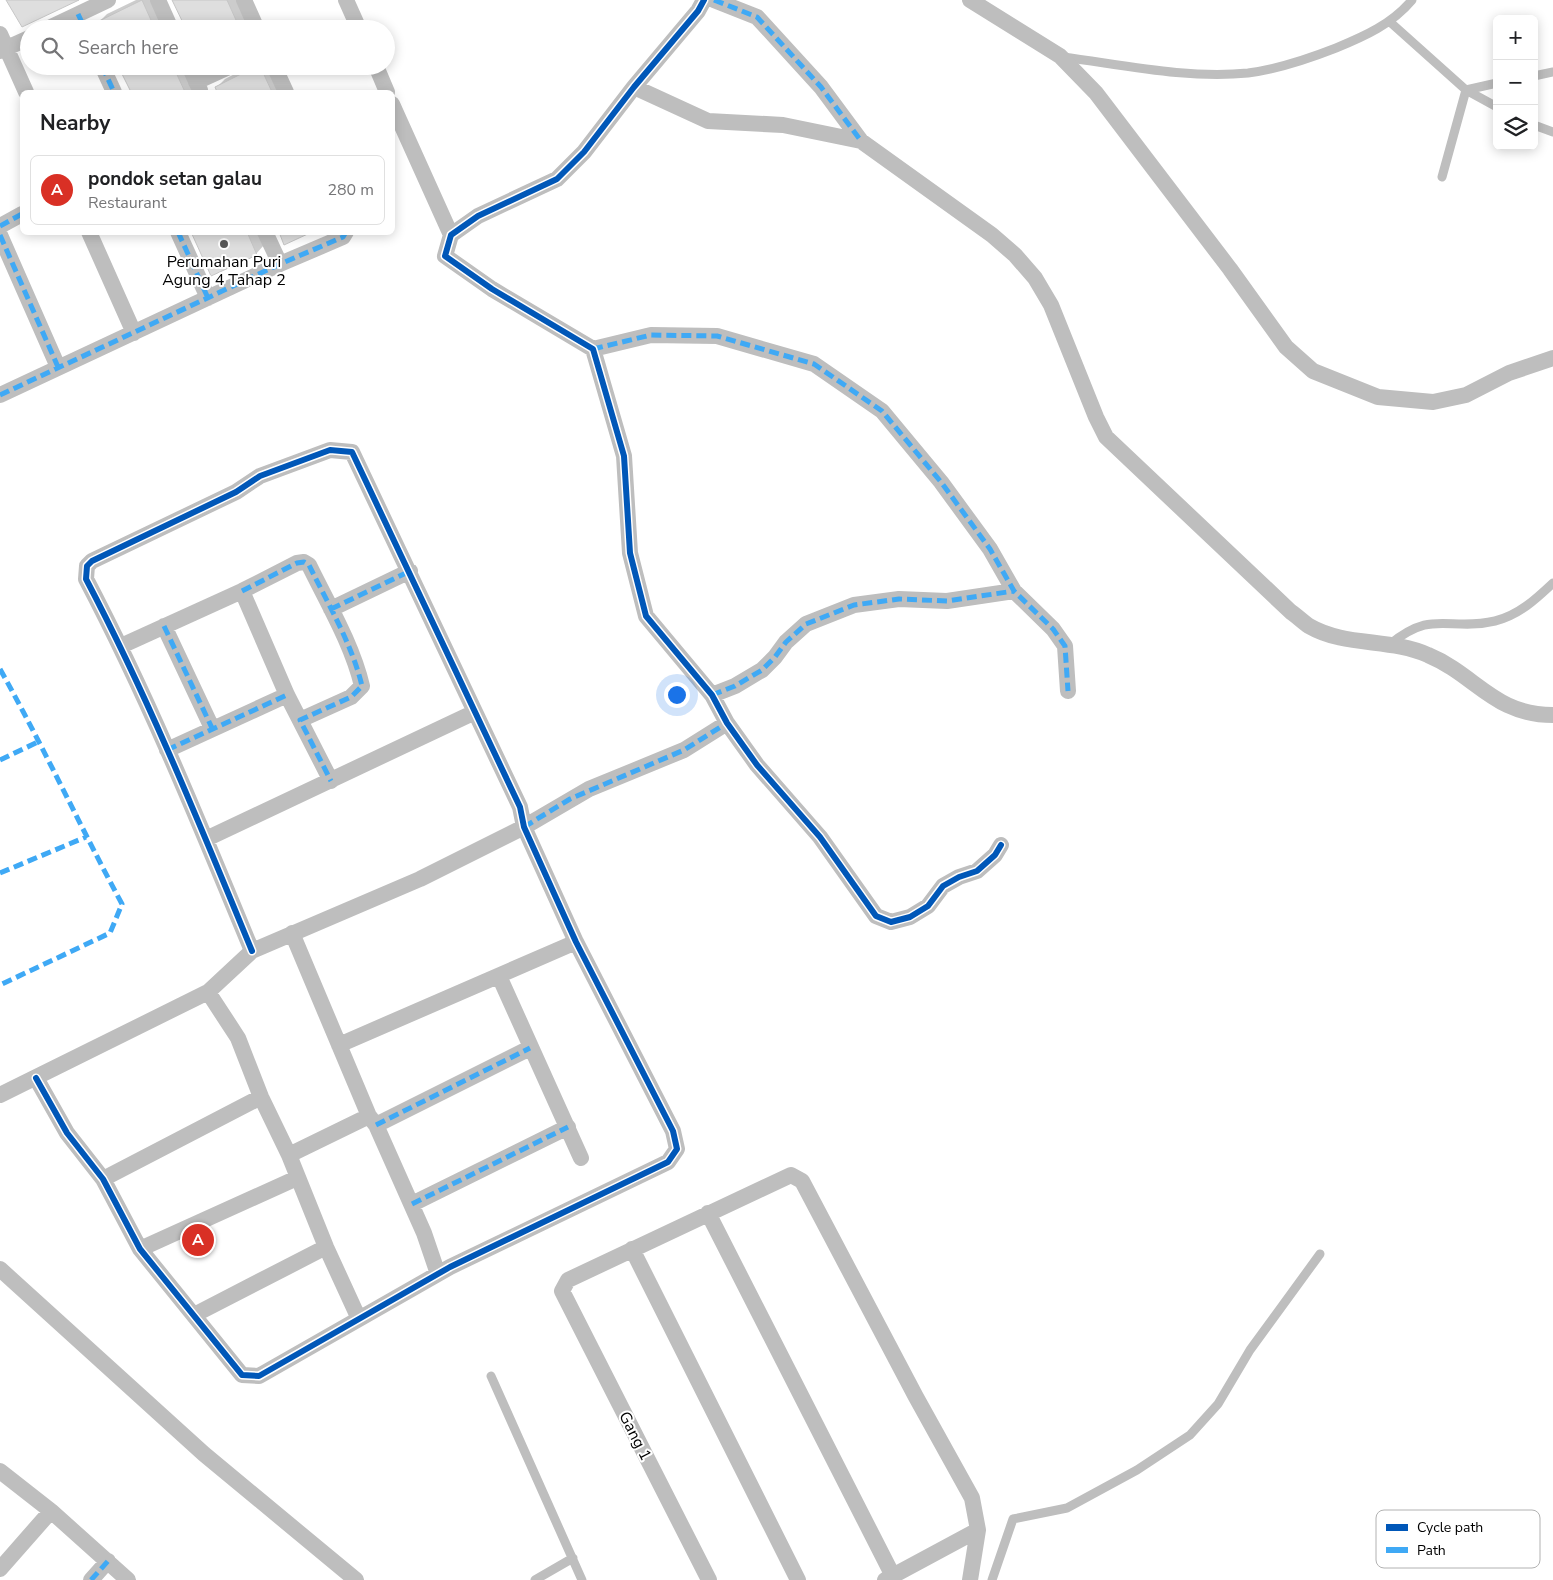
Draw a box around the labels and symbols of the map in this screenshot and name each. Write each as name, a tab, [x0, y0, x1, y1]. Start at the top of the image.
marker: Perumahan Puri Agung 4 Tahap 2	[218, 238, 230, 250]
place label: Perumahan Puri Agung 4 Tahap 2	[162, 251, 286, 291]
your location	[664, 682, 690, 708]
pin: A	[182, 1221, 214, 1259]
street label: Gang 1	[613, 1408, 657, 1464]
legend	[1376, 1510, 1540, 1568]
text: Cycle path	[1417, 1518, 1483, 1537]
text: Path	[1417, 1541, 1446, 1560]

